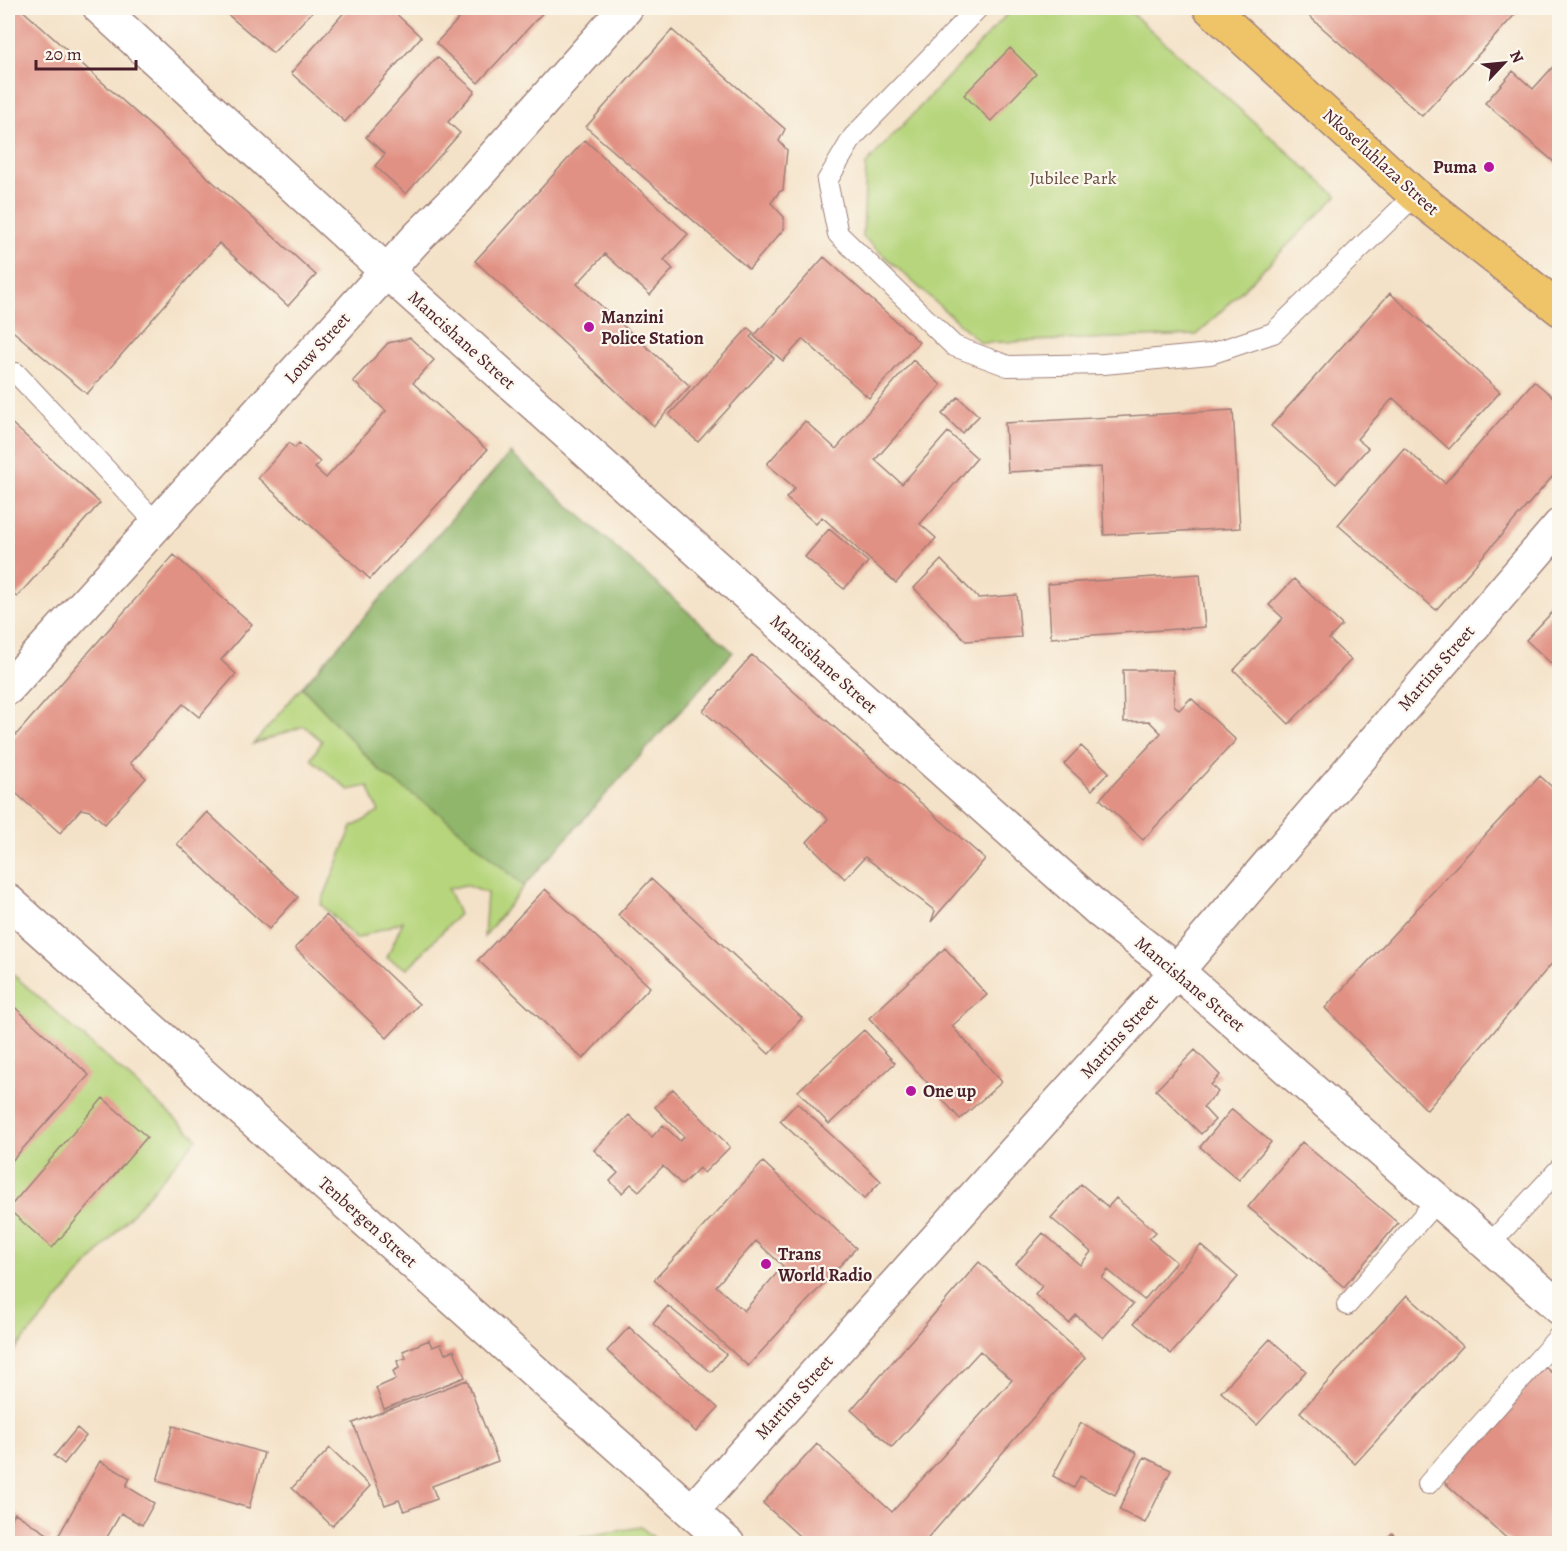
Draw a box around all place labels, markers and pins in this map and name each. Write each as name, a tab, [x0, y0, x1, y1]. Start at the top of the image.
place label: Puma	[1433, 155, 1477, 179]
marker: Puma	[1482, 160, 1496, 174]
place label: Manzini Police Station	[601, 305, 704, 350]
marker: Manzini Police Station	[582, 320, 596, 334]
place label: One up	[923, 1079, 976, 1103]
marker: One up	[904, 1084, 918, 1098]
place label: Trans World Radio	[777, 1242, 872, 1287]
marker: Trans World Radio	[759, 1257, 773, 1271]

